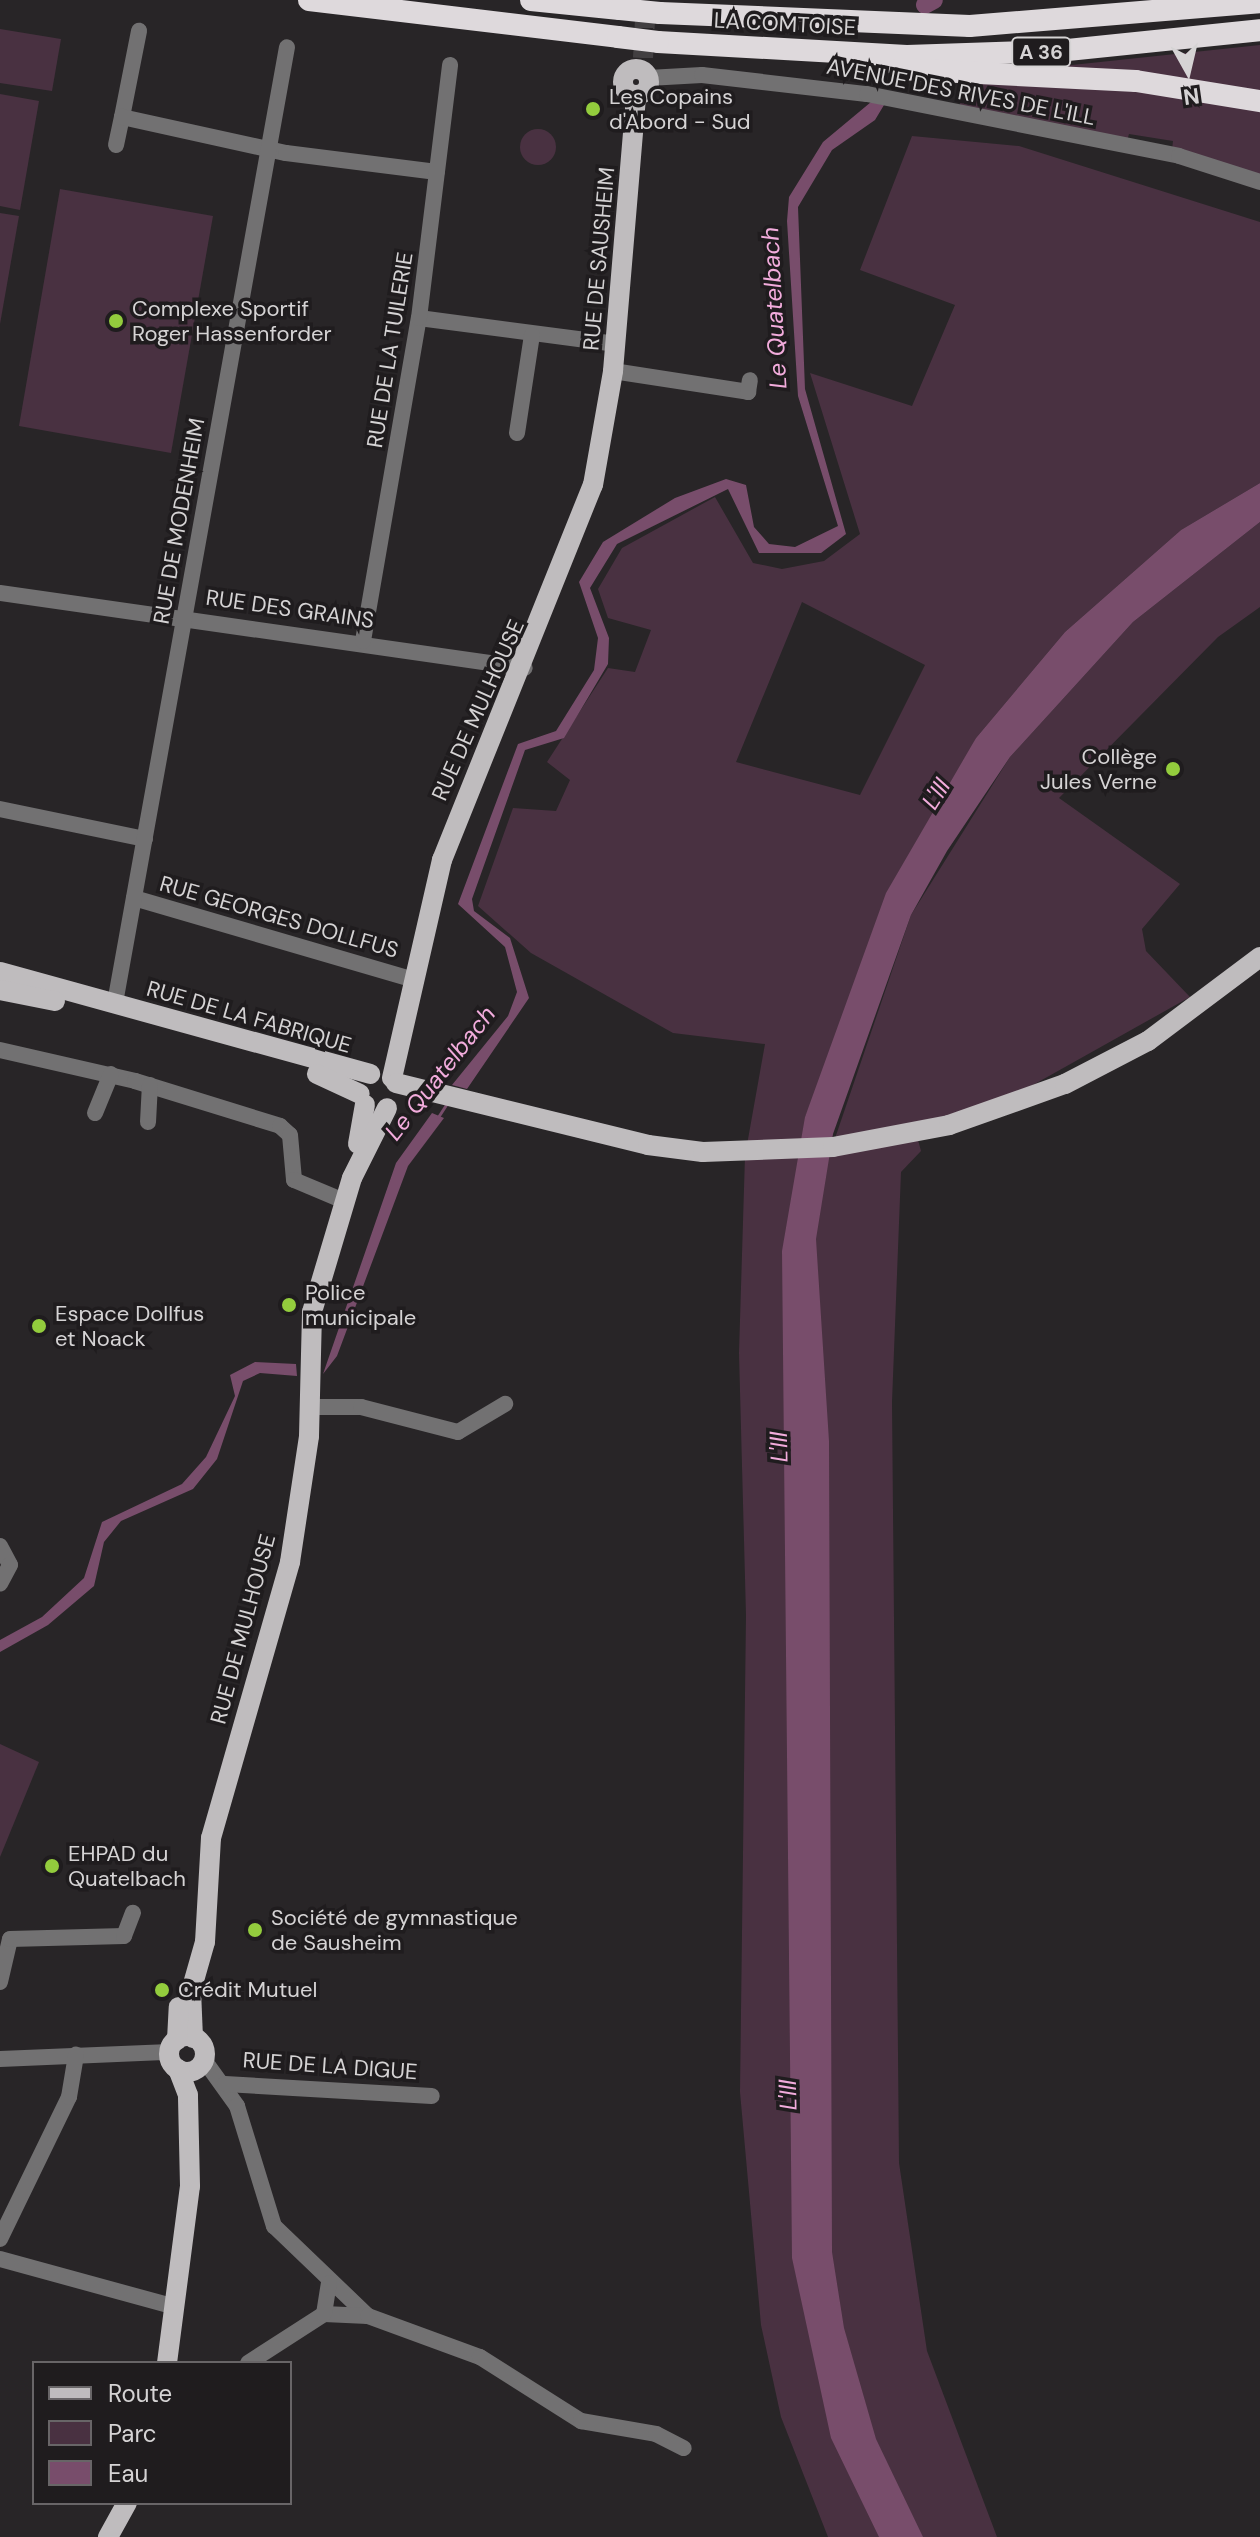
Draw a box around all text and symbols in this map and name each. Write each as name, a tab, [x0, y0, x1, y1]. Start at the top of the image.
street label: LA COMTOISE	[713, 7, 857, 41]
north arrow	[1148, 32, 1228, 112]
road number: A 36	[1011, 36, 1071, 68]
street label: AVENUE DES RIVES DE L'ILL	[824, 53, 1098, 131]
text: N	[1181, 81, 1201, 112]
place label: Les Copains d'Abord - Sud	[609, 83, 751, 134]
marker: Les Copains d'Abord - Sud	[584, 100, 602, 118]
street label: RUE DE SAUSHEIM	[578, 166, 620, 352]
water label: Le Quatelbach	[755, 226, 793, 390]
street label: RUE DE LA TUILERIE	[361, 250, 419, 450]
place label: Complexe Sportif Roger Hassenforder	[132, 295, 332, 346]
marker: Complexe Sportif Roger Hassenforder	[107, 312, 125, 330]
street label: RUE DE MODENHEIM	[148, 416, 210, 626]
street label: RUE DES GRAINS	[204, 584, 376, 634]
street label: RUE DE MULHOUSE	[426, 615, 530, 805]
place label: Collège Jules Verne	[1040, 743, 1157, 794]
marker: Collège Jules Verne	[1164, 760, 1182, 778]
water label: L'Ill	[916, 773, 956, 815]
street label: RUE GEORGES DOLLFUS	[157, 870, 401, 964]
street label: RUE DE LA FABRIQUE	[144, 975, 354, 1059]
water label: Le Quatelbach	[379, 1000, 501, 1146]
place label: Police municipale	[305, 1279, 416, 1330]
marker: Police municipale	[280, 1296, 298, 1314]
place label: Espace Dollfus et Noack	[55, 1300, 204, 1352]
marker: Espace Dollfus et Noack	[30, 1317, 48, 1335]
water label: L'Ill	[764, 1431, 794, 1463]
street label: RUE DE MULHOUSE	[205, 1531, 281, 1727]
place label: EHPAD du Quatelbach	[68, 1840, 186, 1892]
marker: EHPAD du Quatelbach	[43, 1857, 61, 1875]
place label: Société de gymnastique de Sausheim	[271, 1904, 518, 1956]
marker: Société de gymnastique de Sausheim	[246, 1921, 264, 1939]
place label: Crédit Mutuel	[178, 1977, 317, 2003]
marker: Crédit Mutuel	[153, 1981, 171, 1999]
street label: RUE DE LA DIGUE	[242, 2047, 418, 2085]
water label: L'Ill	[773, 2079, 803, 2111]
legend	[32, 2361, 292, 2505]
text: Route	[108, 2378, 172, 2409]
text: Parc	[108, 2418, 157, 2449]
text: Eau	[108, 2458, 148, 2489]

